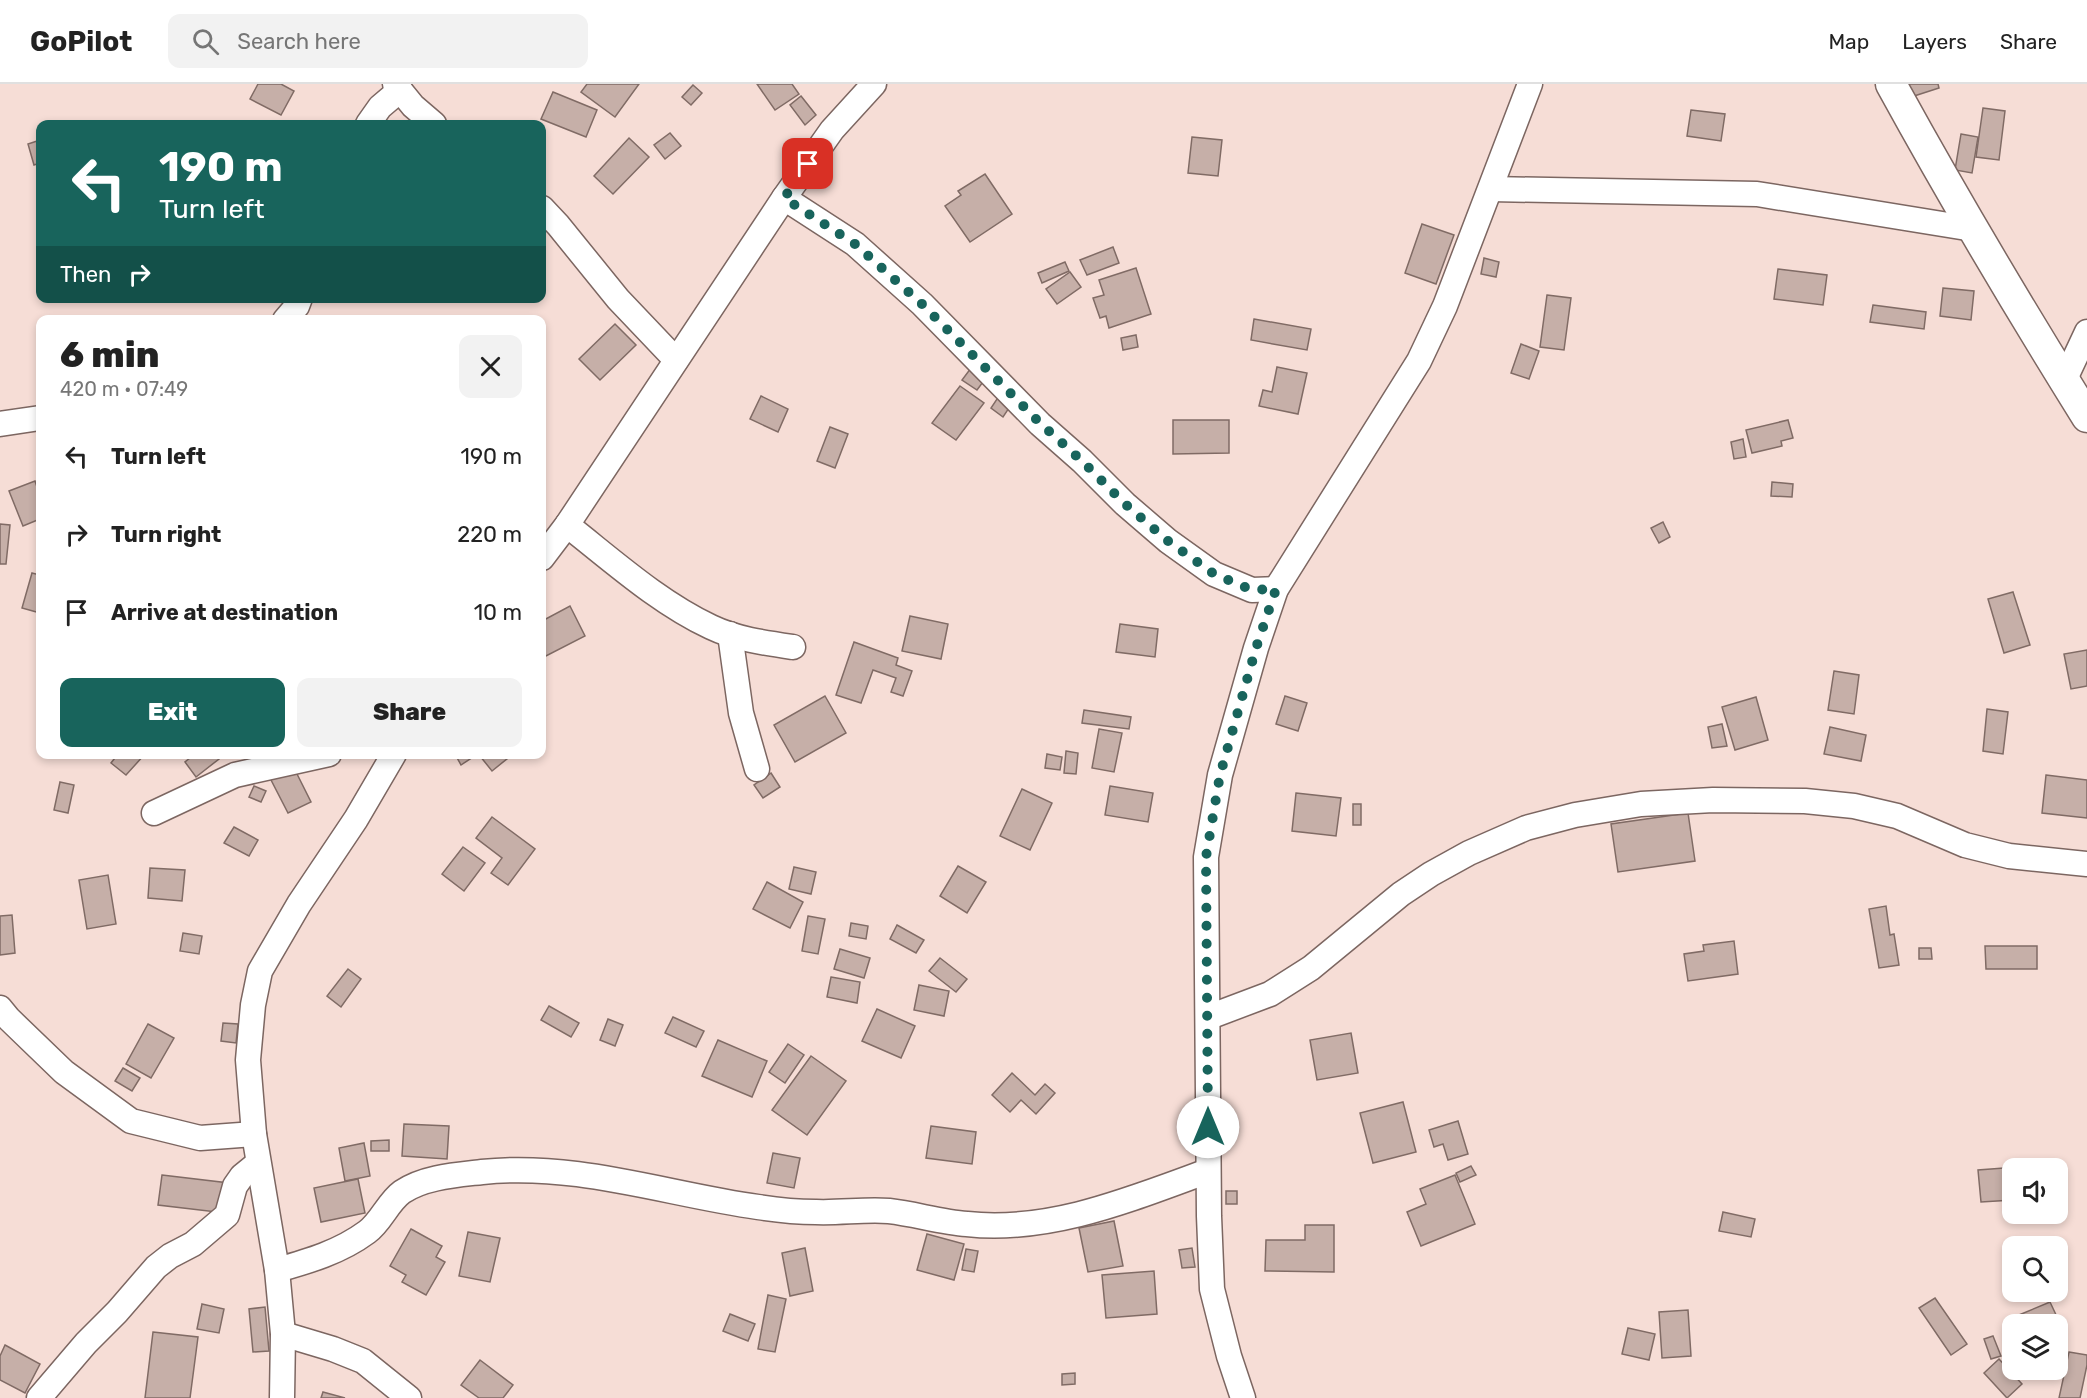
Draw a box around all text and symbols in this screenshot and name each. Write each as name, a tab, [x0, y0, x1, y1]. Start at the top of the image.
search box	[168, 14, 588, 68]
text: GoPilot	[30, 25, 132, 58]
icon: search	[189, 25, 222, 58]
text: Search here	[237, 28, 361, 55]
text: Map	[1828, 29, 1869, 54]
text: Layers	[1902, 29, 1967, 54]
text: Share	[2000, 29, 2057, 54]
pin	[782, 138, 833, 189]
text: 190 m	[159, 142, 283, 192]
icon: left	[60, 144, 138, 222]
icon: arrive	[791, 147, 824, 180]
text: Turn left	[159, 193, 264, 225]
icon: right	[123, 258, 156, 291]
text: Then	[60, 261, 111, 288]
text: 6 min	[60, 333, 159, 376]
button: close	[459, 335, 522, 398]
text: 420 m · 07:49	[60, 377, 188, 401]
icon: left	[60, 440, 93, 473]
text: Turn left	[111, 443, 206, 470]
text: 190 m	[461, 443, 522, 470]
icon: right	[60, 518, 93, 551]
text: Turn right	[111, 521, 221, 548]
text: 220 m	[457, 521, 522, 548]
icon: arrive	[60, 596, 93, 629]
text: Arrive at destination	[111, 599, 338, 626]
text: 10 m	[474, 599, 522, 626]
button: Exit	[60, 678, 285, 747]
button: Share	[297, 678, 522, 747]
position arrow	[1176, 1095, 1240, 1159]
map controls	[2002, 1158, 2068, 1380]
button: sound	[2002, 1158, 2068, 1224]
button: search	[2002, 1236, 2068, 1302]
button: layers	[2002, 1314, 2068, 1380]

